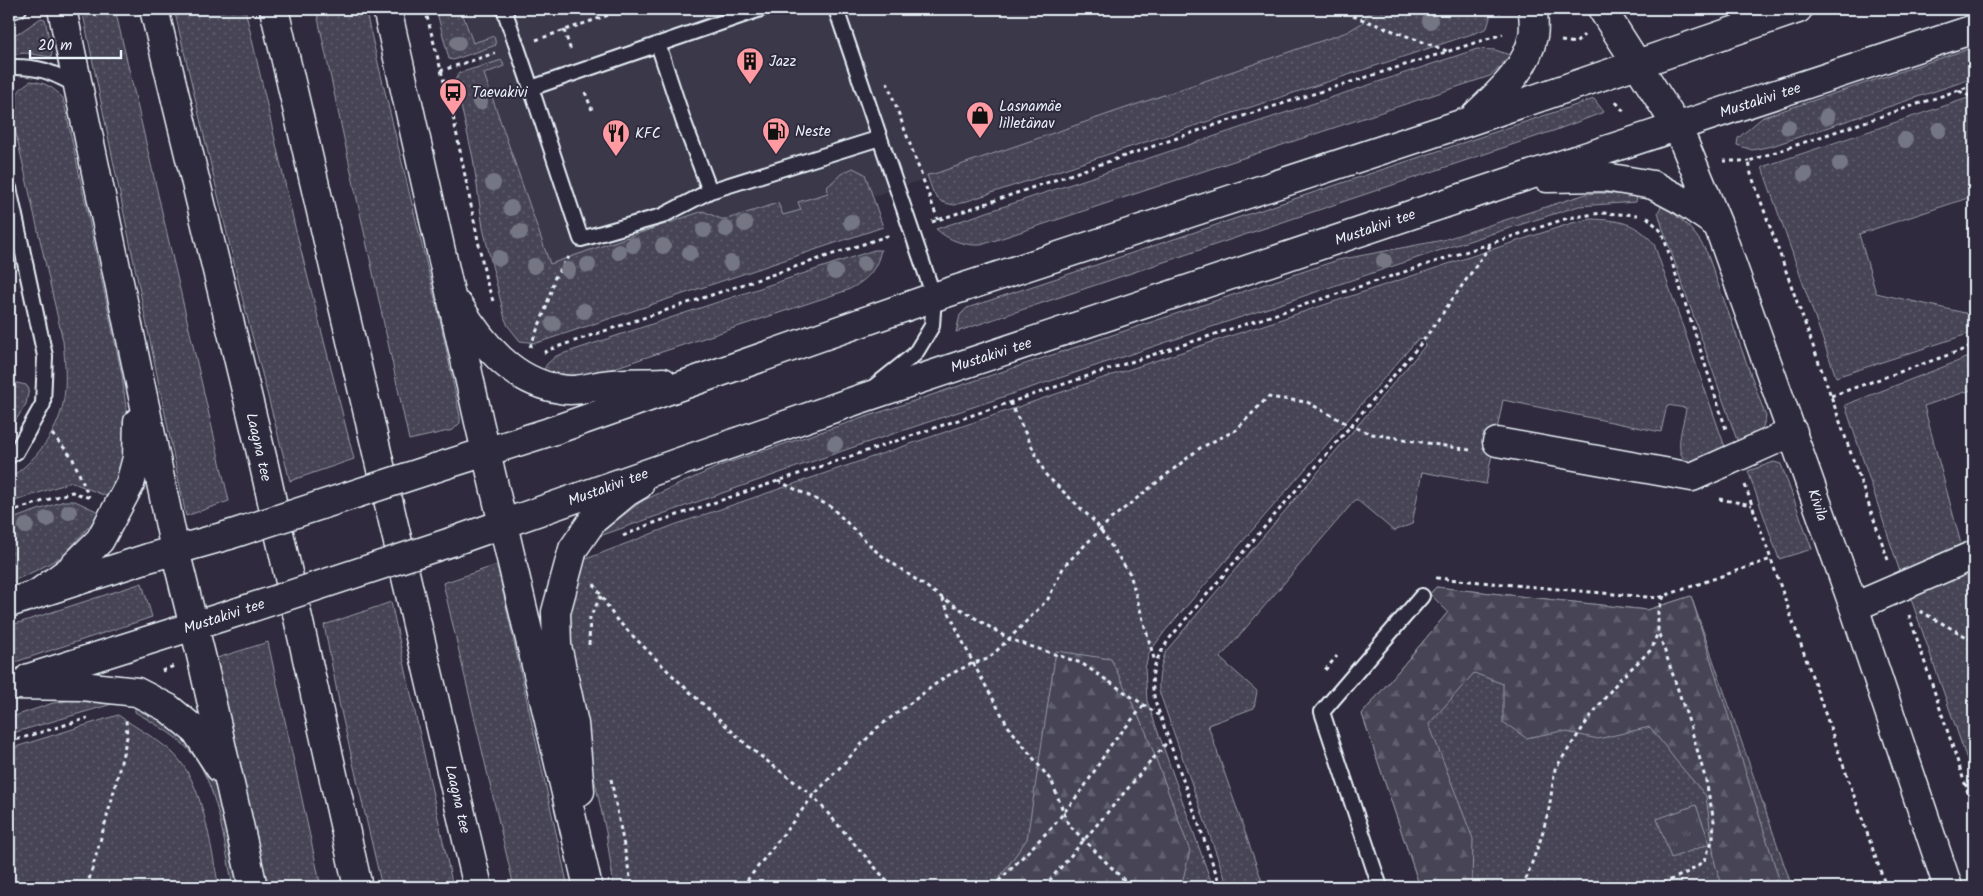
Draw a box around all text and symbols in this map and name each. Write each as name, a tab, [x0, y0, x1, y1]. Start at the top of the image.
scale bar	[30, 28, 121, 60]
text: 20 m	[38, 34, 72, 58]
building icon: Jazz	[735, 46, 765, 85]
place label: Jazz	[769, 50, 797, 74]
street label: Mustakivi tee	[1717, 76, 1804, 125]
bus stop icon: Taevakivi	[438, 77, 468, 116]
place label: Taevakivi	[472, 81, 529, 105]
place label: Lasnamäe lilletänav	[999, 95, 1062, 136]
shop icon: Lasnamäe lilletänav	[965, 100, 995, 139]
fuel station icon: Neste	[761, 116, 791, 155]
restaurant icon: KFC	[601, 118, 631, 157]
place label: Neste	[795, 120, 831, 144]
place label: KFC	[635, 122, 661, 146]
street label: Mustakivi tee	[1332, 203, 1419, 253]
street label: Mustakivi tee	[948, 331, 1035, 380]
street label: Laagna tee	[238, 411, 278, 484]
street label: Mustakivi tee	[565, 462, 652, 514]
street label: Kivila	[1800, 486, 1834, 525]
street label: Mustakivi tee	[181, 592, 268, 641]
street label: Laagna tee	[437, 763, 477, 836]

